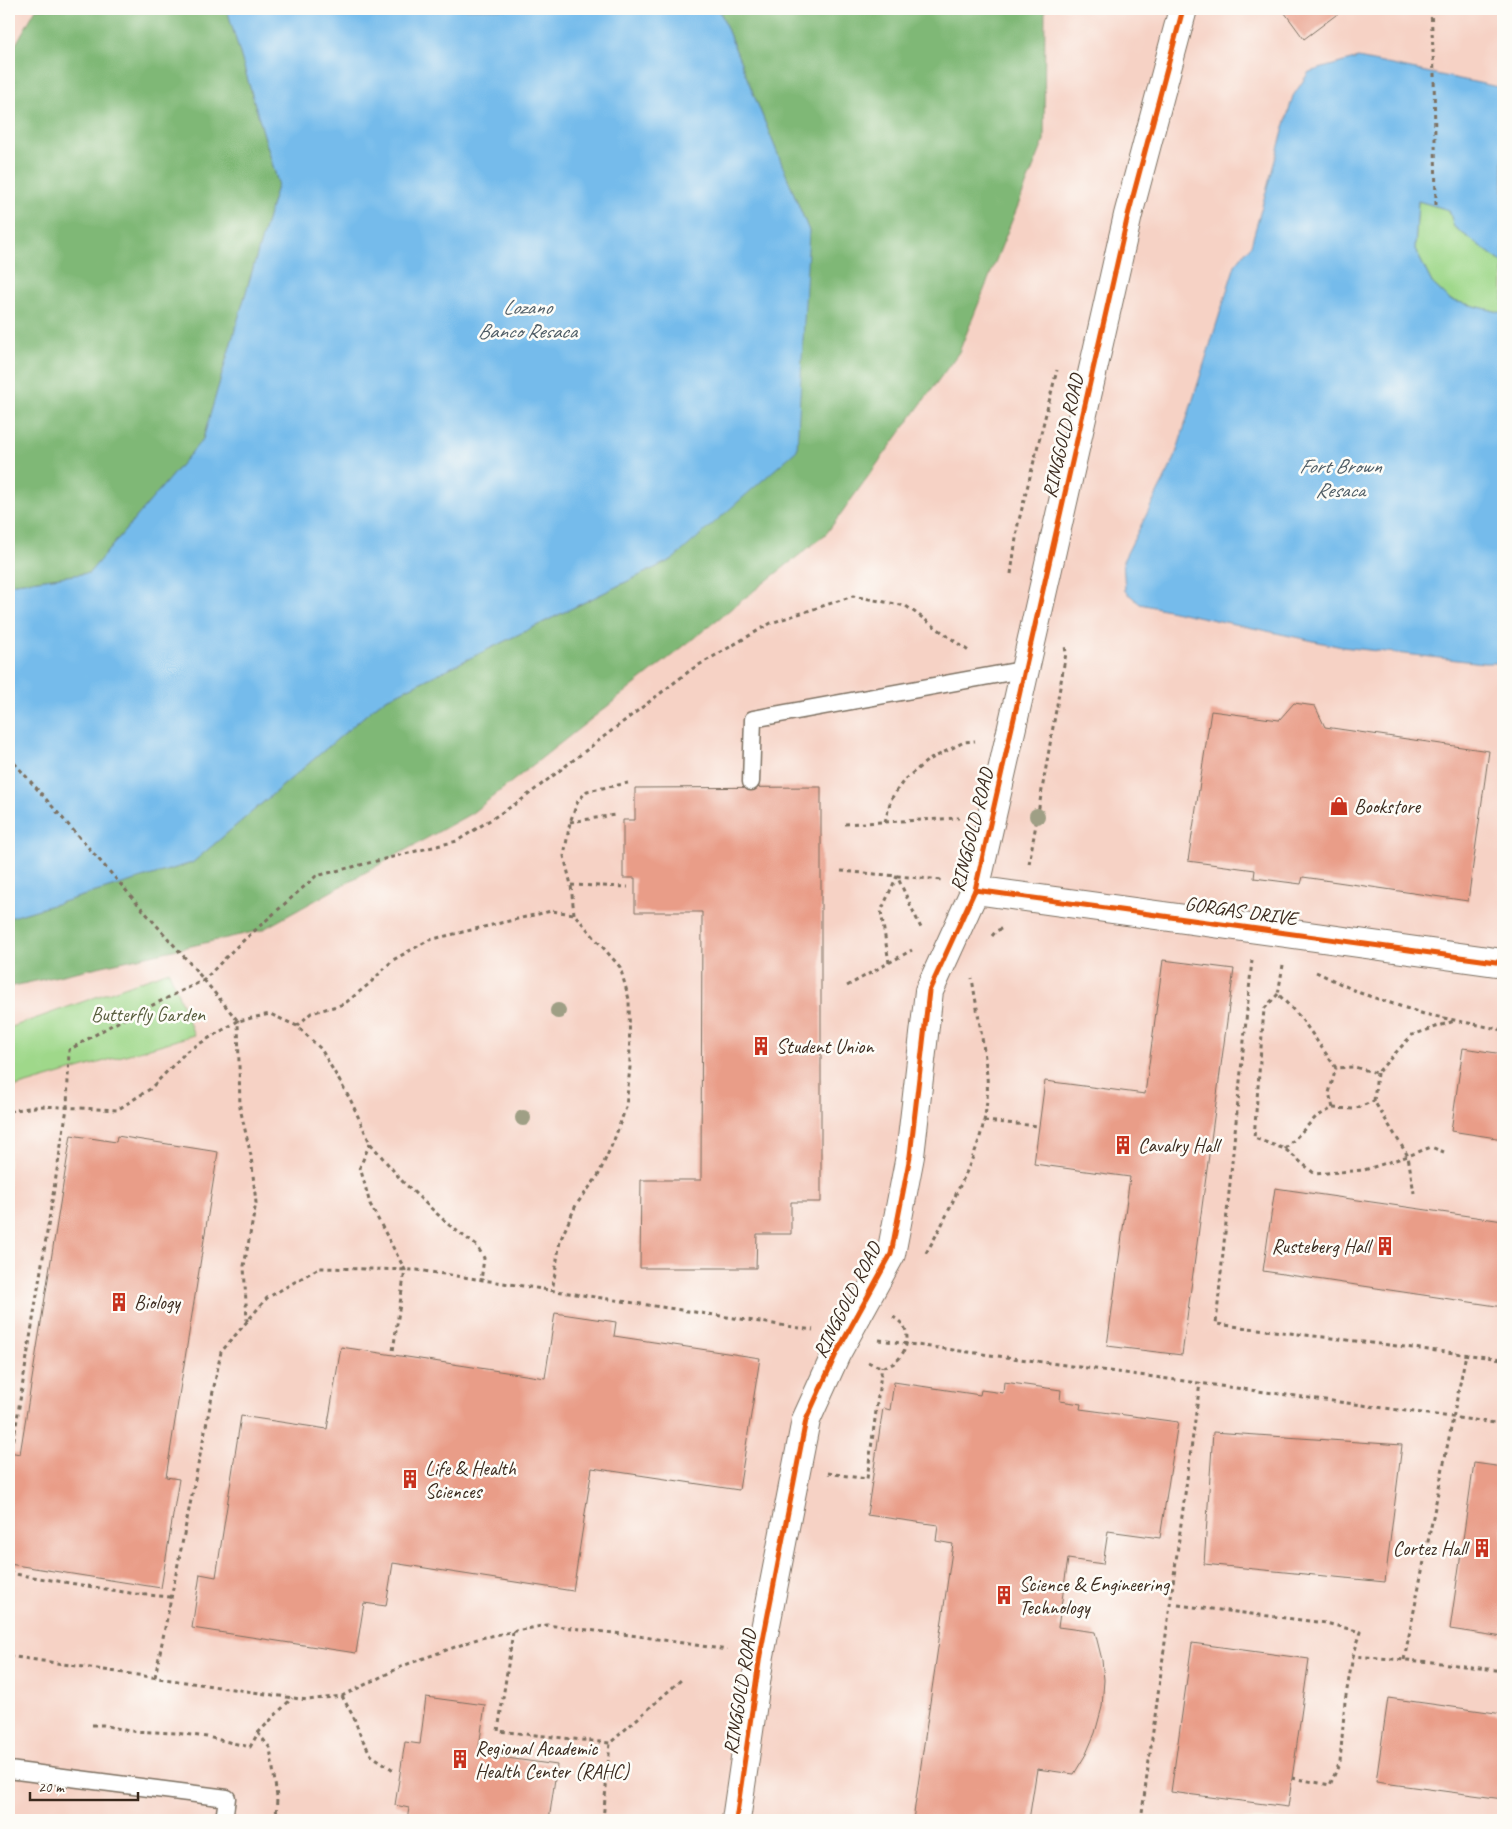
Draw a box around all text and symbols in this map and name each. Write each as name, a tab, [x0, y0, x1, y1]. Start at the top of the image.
water label: Lozano Banco Resaca	[478, 294, 579, 344]
street label: RINGGOLD ROAD	[1037, 370, 1090, 500]
water label: Fort Brown Resaca	[1299, 453, 1383, 503]
street label: RINGGOLD ROAD	[945, 764, 1000, 894]
place label: Bookstore	[1354, 794, 1422, 819]
shop icon: Bookstore	[1328, 795, 1350, 817]
street label: GORGAS DRIVE	[1183, 891, 1301, 932]
park label: Butterfly Garden	[91, 1002, 206, 1027]
place label: Student Union	[776, 1034, 874, 1059]
building icon: Student Union	[750, 1035, 772, 1057]
place label: Cavalry Hall	[1138, 1133, 1222, 1158]
building icon: Cavalry Hall	[1112, 1134, 1134, 1156]
place label: Rusteberg Hall	[1271, 1234, 1374, 1259]
building icon: Rusteberg Hall	[1374, 1235, 1396, 1257]
street label: RINGGOLD ROAD	[807, 1237, 887, 1362]
place label: Biology	[134, 1290, 182, 1315]
building icon: Biology	[108, 1291, 130, 1313]
place label: Life & Health Sciences	[425, 1456, 517, 1504]
building icon: Life & Health Sciences	[399, 1468, 421, 1490]
place label: Cortez Hall	[1393, 1536, 1471, 1561]
building icon: Cortez Hall	[1471, 1537, 1493, 1559]
place label: Science & Engineering Technology	[1019, 1572, 1171, 1620]
building icon: Science & Engineering Technology	[993, 1584, 1015, 1606]
street label: RINGGOLD ROAD	[718, 1626, 762, 1756]
place label: Regional Academic Health Center (RAHC)	[475, 1736, 631, 1784]
building icon: Regional Academic Health Center (RAHC)	[449, 1748, 471, 1770]
scale bar	[30, 1769, 138, 1801]
text: 20 m	[38, 1778, 65, 1797]

